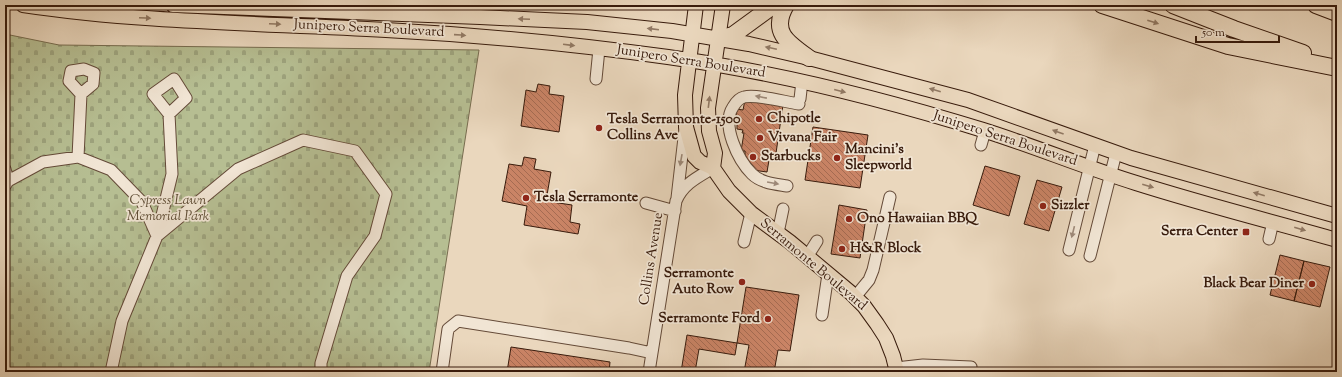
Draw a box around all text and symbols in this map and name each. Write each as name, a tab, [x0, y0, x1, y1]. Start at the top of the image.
one-way arrow	[139, 14, 151, 21]
street label: Junipero Serra Boulevard	[292, 15, 445, 43]
one-way arrow	[518, 15, 530, 22]
scale bar	[1196, 18, 1279, 44]
one-way arrow	[1147, 19, 1159, 25]
one-way arrow	[269, 21, 281, 28]
text: 50 m	[1201, 24, 1225, 42]
one-way arrow	[647, 26, 659, 32]
one-way arrow	[454, 31, 466, 38]
street label: Junipero Serra Boulevard	[614, 40, 767, 84]
one-way arrow	[563, 42, 576, 48]
one-way arrow	[765, 45, 777, 51]
one-way arrow	[929, 87, 941, 93]
one-way arrow	[834, 88, 846, 94]
one-way arrow	[754, 94, 767, 100]
one-way arrow	[705, 96, 712, 108]
street label: Junipero Serra Boulevard	[929, 106, 1080, 172]
place label: Chipotle	[767, 109, 821, 129]
place label: Tesla Serramonte-1500 Collins Ave	[607, 110, 741, 146]
marker: Chipotle	[754, 114, 764, 124]
marker: Tesla Serramonte-1500 Collins Ave	[594, 123, 604, 133]
place label: Vivana Fair	[768, 128, 838, 148]
one-way arrow	[1052, 128, 1064, 134]
marker: Vivana Fair	[755, 133, 765, 143]
place label: Mancini's Sleepworld	[845, 140, 912, 176]
place label: Starbucks	[761, 147, 821, 167]
marker: Starbucks	[748, 152, 758, 162]
one-way arrow	[678, 153, 684, 166]
marker: Mancini's Sleepworld	[832, 153, 842, 163]
one-way arrow	[767, 181, 779, 187]
one-way arrow	[1142, 183, 1154, 189]
place label: Tesla Serramonte	[534, 188, 639, 208]
park label: Cypress Lawn Memorial Park	[127, 191, 210, 227]
one-way arrow	[1253, 191, 1265, 197]
marker: Tesla Serramonte	[521, 193, 531, 203]
place label: Sizzler	[1051, 196, 1090, 216]
marker: Sizzler	[1038, 201, 1048, 211]
place label: Ono Hawaiian BBQ	[857, 209, 979, 229]
street label: Collins Avenue	[635, 211, 669, 307]
street label: Serramonte Boulevard	[755, 214, 871, 316]
marker: Ono Hawaiian BBQ	[844, 214, 854, 224]
place label: Serra Center	[1161, 222, 1239, 242]
one-way arrow	[1070, 226, 1076, 239]
marker: Serra Center	[1241, 227, 1251, 237]
one-way arrow	[1293, 227, 1306, 233]
place label: H&R Block	[850, 239, 922, 259]
marker: H&R Block	[837, 244, 847, 254]
place label: Serramonte Auto Row	[664, 264, 735, 300]
place label: Black Bear Diner	[1203, 274, 1305, 294]
marker: Serramonte Auto Row	[737, 277, 747, 287]
marker: Black Bear Diner	[1307, 279, 1317, 289]
place label: Serramonte Ford	[658, 309, 760, 329]
marker: Serramonte Ford	[763, 314, 773, 324]

